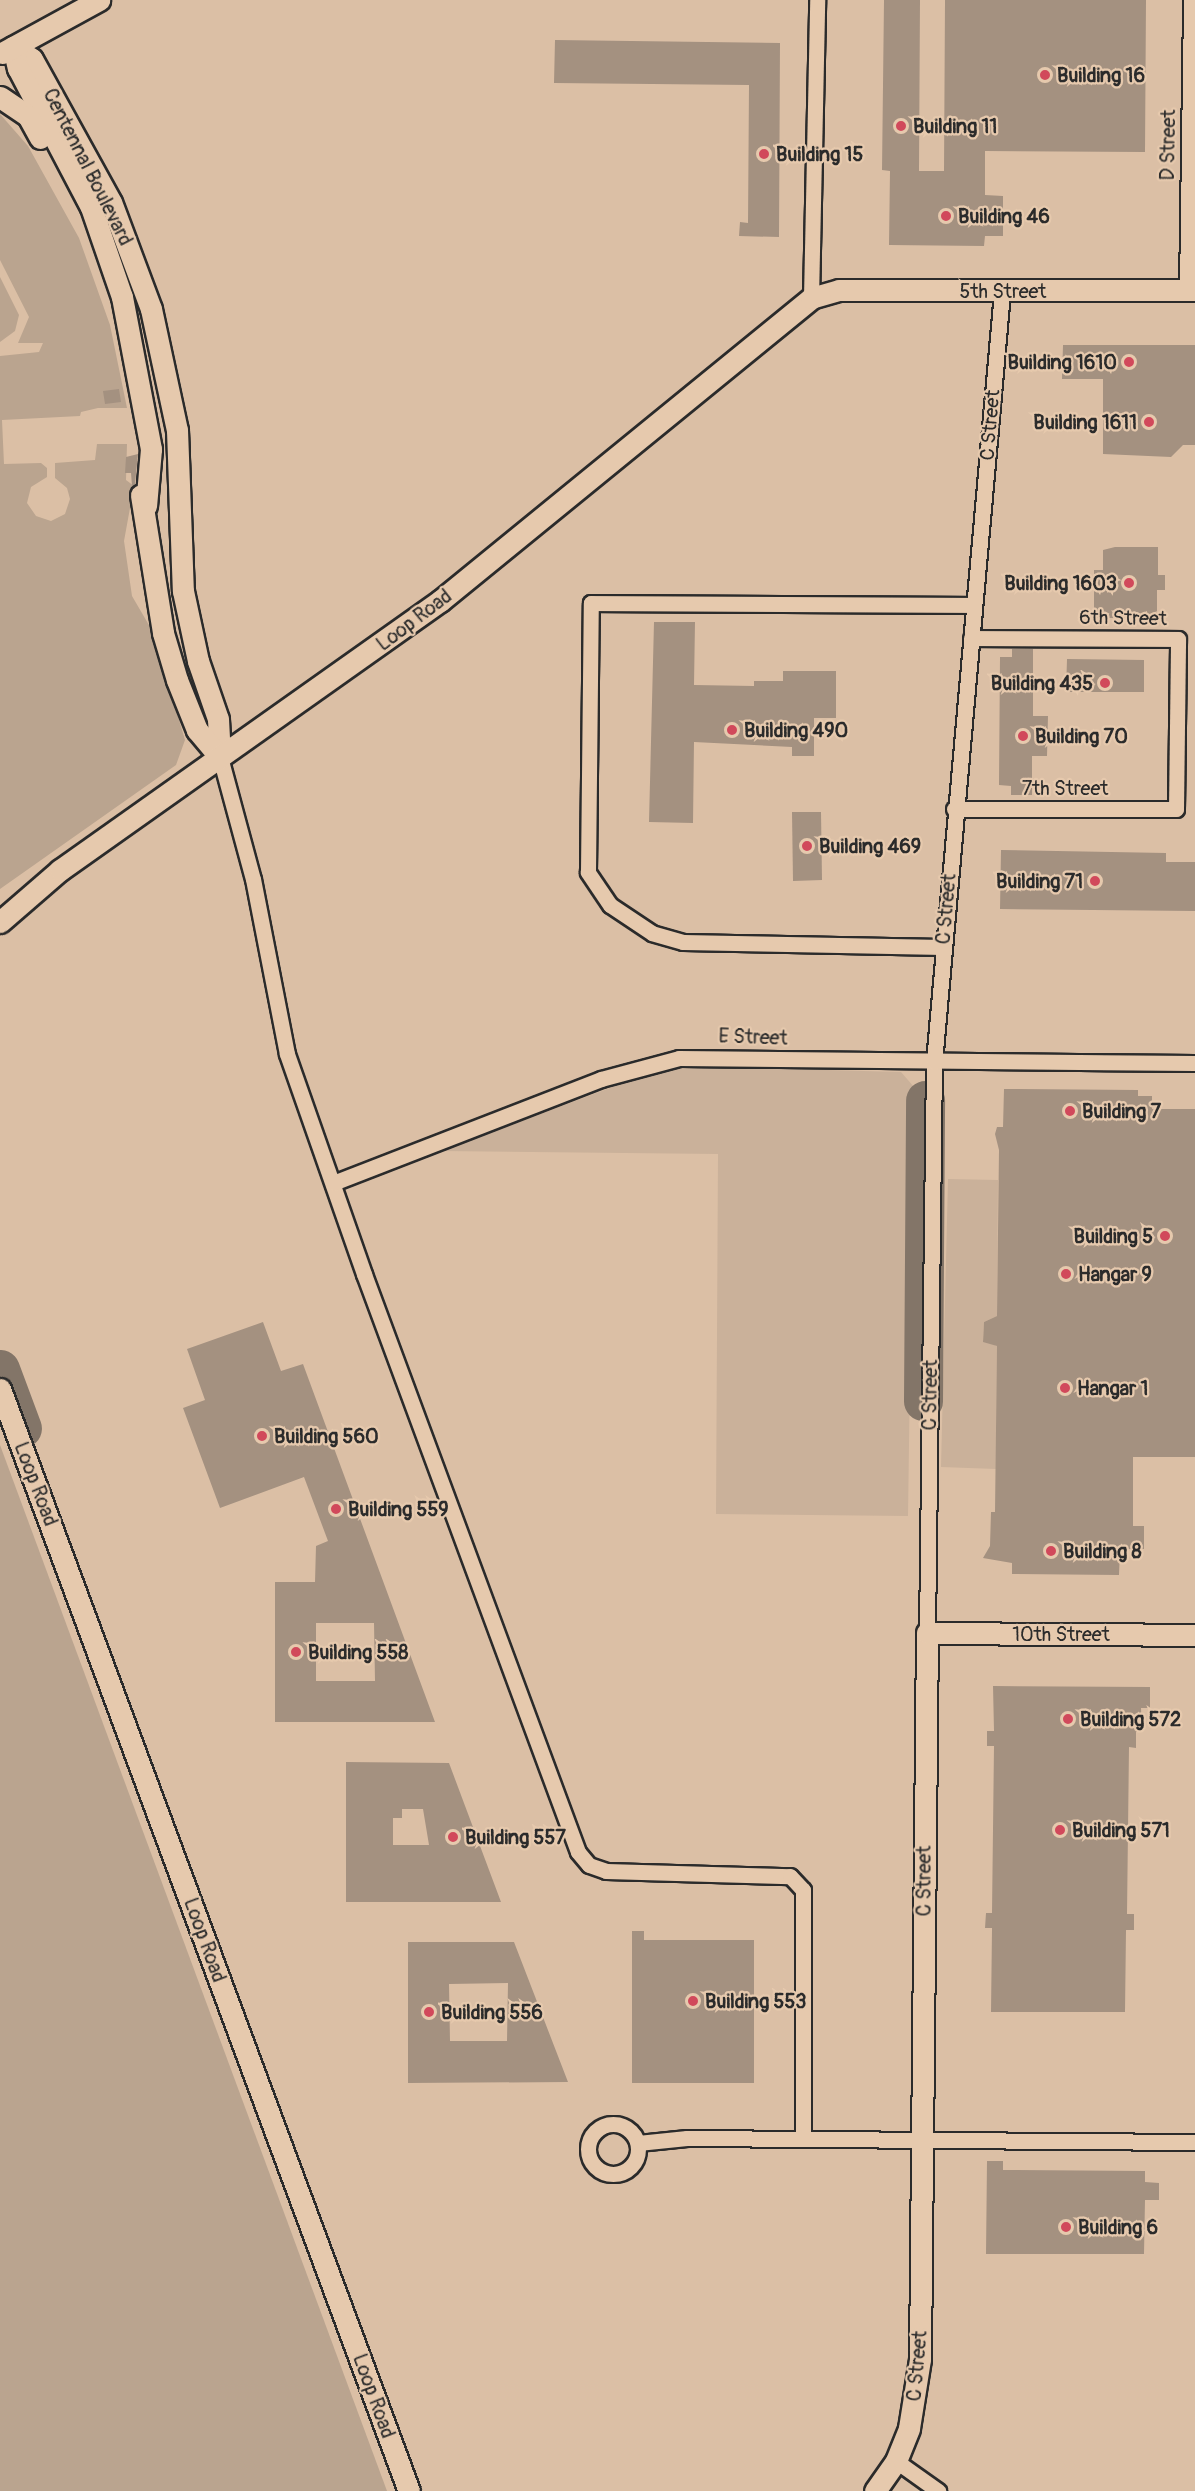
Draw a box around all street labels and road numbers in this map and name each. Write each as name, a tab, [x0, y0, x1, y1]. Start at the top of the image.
street label: Centennal Boulevard	[38, 84, 138, 250]
street label: D Street	[1155, 109, 1181, 181]
street label: 5th Street	[960, 279, 1046, 303]
street label: C Street	[975, 389, 1005, 461]
street label: Loop Road	[372, 584, 456, 656]
street label: 6th Street	[1079, 605, 1167, 631]
street label: 7th Street	[1022, 776, 1108, 800]
street label: C Street	[931, 873, 961, 945]
street label: E Street	[718, 1024, 788, 1050]
street label: C Street	[917, 1359, 943, 1431]
street label: Loop Road	[9, 1439, 63, 1529]
street label: 10th Street	[1012, 1622, 1110, 1646]
street label: C Street	[912, 1846, 936, 1916]
street label: Loop Road	[179, 1894, 231, 1986]
street label: C Street	[902, 2330, 932, 2402]
street label: Loop Road	[348, 2350, 400, 2442]

